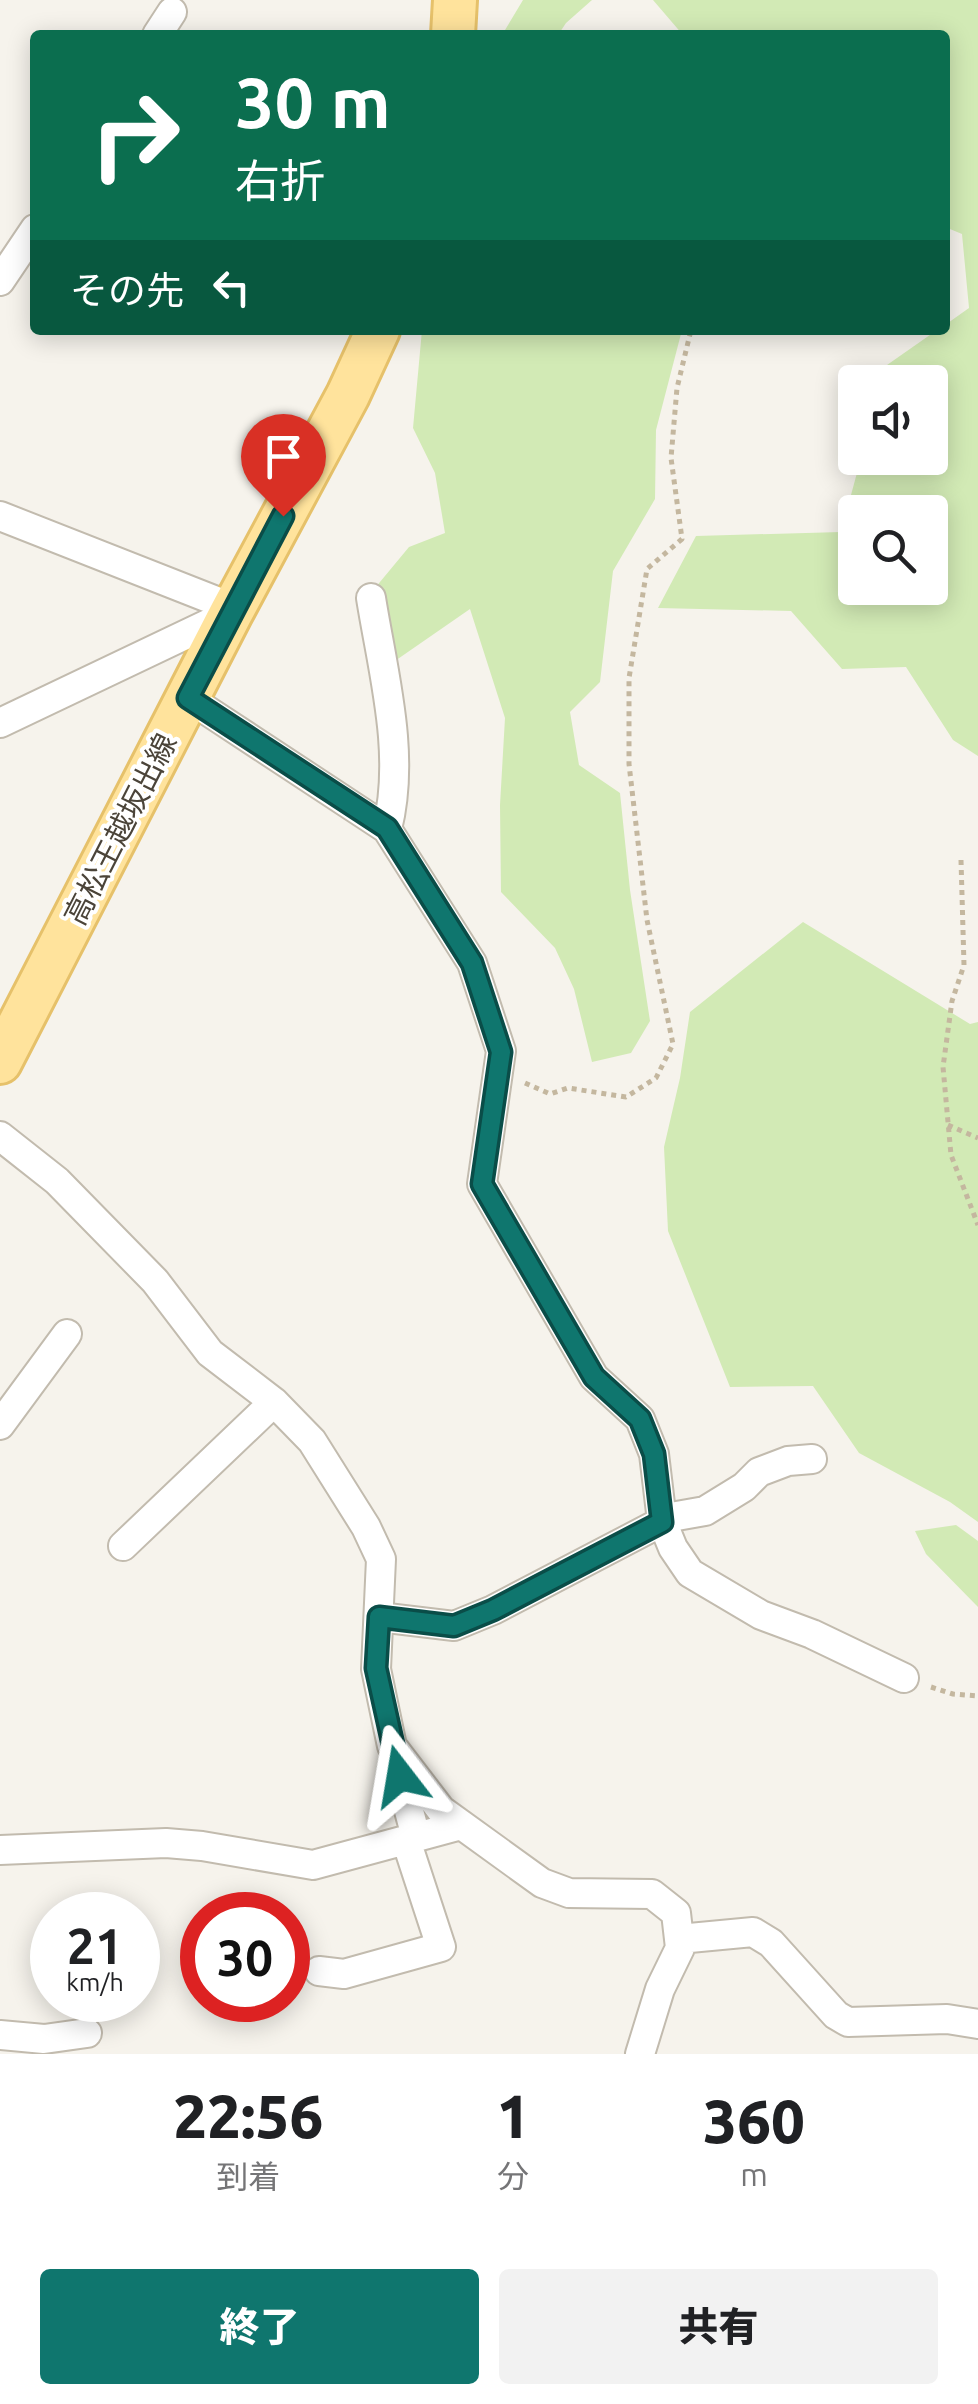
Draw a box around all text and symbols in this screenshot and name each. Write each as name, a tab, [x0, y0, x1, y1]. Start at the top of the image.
text: 30 m	[235, 63, 391, 141]
icon: right	[70, 70, 200, 200]
text: 右折	[235, 155, 325, 206]
icon: left	[204, 260, 259, 315]
text: その先	[70, 269, 184, 311]
map controls	[838, 365, 948, 605]
button: sound	[838, 365, 948, 475]
pin	[241, 414, 326, 517]
icon: arrive	[256, 429, 311, 484]
button: search	[838, 495, 948, 605]
street label: 高松王越坂出線	[57, 728, 183, 930]
position arrow	[348, 1724, 452, 1828]
speed limit sign: 30	[180, 1892, 310, 2022]
text: 21	[67, 1917, 123, 1973]
text: km/h	[66, 1968, 124, 1996]
text: 22:56	[173, 2082, 323, 2149]
text: 1	[496, 2082, 530, 2149]
text: 360	[703, 2087, 805, 2154]
text: m	[740, 2156, 768, 2192]
text: 到着	[216, 2158, 280, 2194]
text: 分	[497, 2158, 529, 2194]
button: 終了	[40, 2269, 479, 2384]
button: 共有	[499, 2269, 938, 2384]

